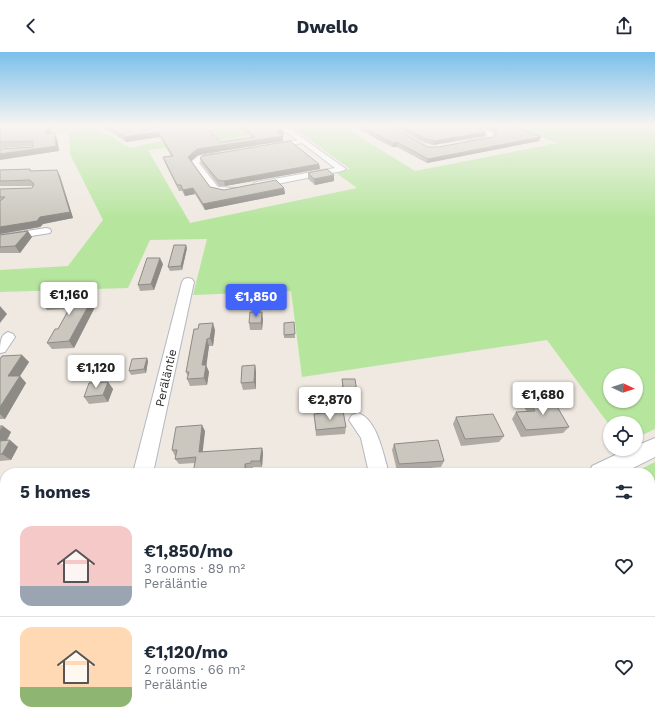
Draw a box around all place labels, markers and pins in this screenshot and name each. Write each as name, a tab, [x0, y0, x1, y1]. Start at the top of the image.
pin: €1,160	[36, 282, 102, 316]
pin: €1,850	[223, 284, 289, 318]
pin: €1,120	[63, 355, 129, 389]
pin: €1,680	[510, 382, 576, 416]
pin: €2,870	[297, 387, 363, 421]

